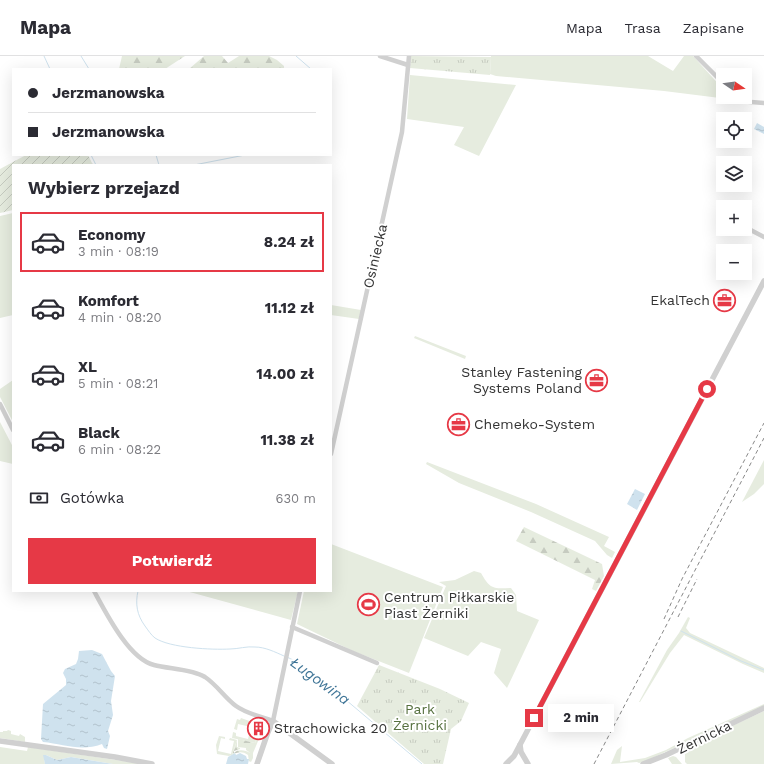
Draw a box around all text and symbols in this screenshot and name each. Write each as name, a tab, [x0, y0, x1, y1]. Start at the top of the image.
text: Mapa	[20, 16, 71, 39]
text: Mapa	[566, 20, 602, 36]
text: Trasa	[624, 20, 661, 36]
text: Zapisane	[683, 20, 744, 36]
north arrow	[716, 68, 752, 104]
map controls	[716, 68, 752, 280]
text: Jerzmanowska	[52, 84, 164, 102]
button: locate	[716, 112, 752, 148]
text: Jerzmanowska	[52, 123, 164, 141]
button: layers	[716, 156, 752, 192]
text: Wybierz przejazd	[28, 177, 180, 198]
button: +	[716, 200, 752, 236]
street label: Osiniecka	[360, 222, 390, 290]
icon: car	[30, 224, 66, 260]
text: Economy	[78, 226, 145, 244]
text: 8.24 zł	[264, 233, 314, 251]
text: 3 min · 08:19	[78, 244, 159, 259]
button: −	[716, 244, 752, 280]
office icon: EkalTech	[712, 287, 738, 313]
icon: car	[30, 290, 66, 326]
text: Komfort	[78, 292, 139, 310]
place label: EkalTech	[650, 292, 710, 308]
text: 11.12 zł	[265, 299, 314, 317]
text: 4 min · 08:20	[78, 310, 162, 325]
icon: car	[30, 356, 66, 392]
text: XL	[78, 358, 97, 376]
place label: Stanley Fastening Systems Poland	[461, 364, 583, 396]
text: 14.00 zł	[256, 365, 314, 383]
office icon: Stanley Fastening Systems Poland	[584, 367, 610, 393]
text: 5 min · 08:21	[78, 376, 158, 391]
route start	[698, 380, 716, 398]
office icon: Chemeko-System	[445, 411, 471, 437]
place label: Chemeko-System	[474, 416, 595, 432]
icon: car	[30, 422, 66, 458]
text: Black	[78, 424, 120, 442]
text: 11.38 zł	[260, 431, 314, 449]
text: 6 min · 08:22	[78, 442, 161, 457]
icon: cash	[28, 487, 50, 509]
text: Gotówka	[60, 489, 124, 507]
text: 630 m	[276, 491, 316, 506]
button: Potwierdź	[28, 538, 316, 584]
place label: Centrum Piłkarskie Piast Żerniki	[384, 589, 514, 621]
sports icon: Centrum Piłkarskie Piast Żerniki	[355, 592, 381, 618]
water label: Ługowina	[287, 653, 353, 709]
park label: Park Żernicki	[393, 701, 447, 733]
callout: 2 min	[548, 704, 614, 732]
route end	[525, 709, 543, 727]
text: 2 min	[563, 710, 599, 725]
building icon: Strachowicka 20	[245, 715, 271, 741]
street label: Żernicka	[674, 717, 734, 757]
place label: Strachowicka 20	[274, 720, 387, 736]

